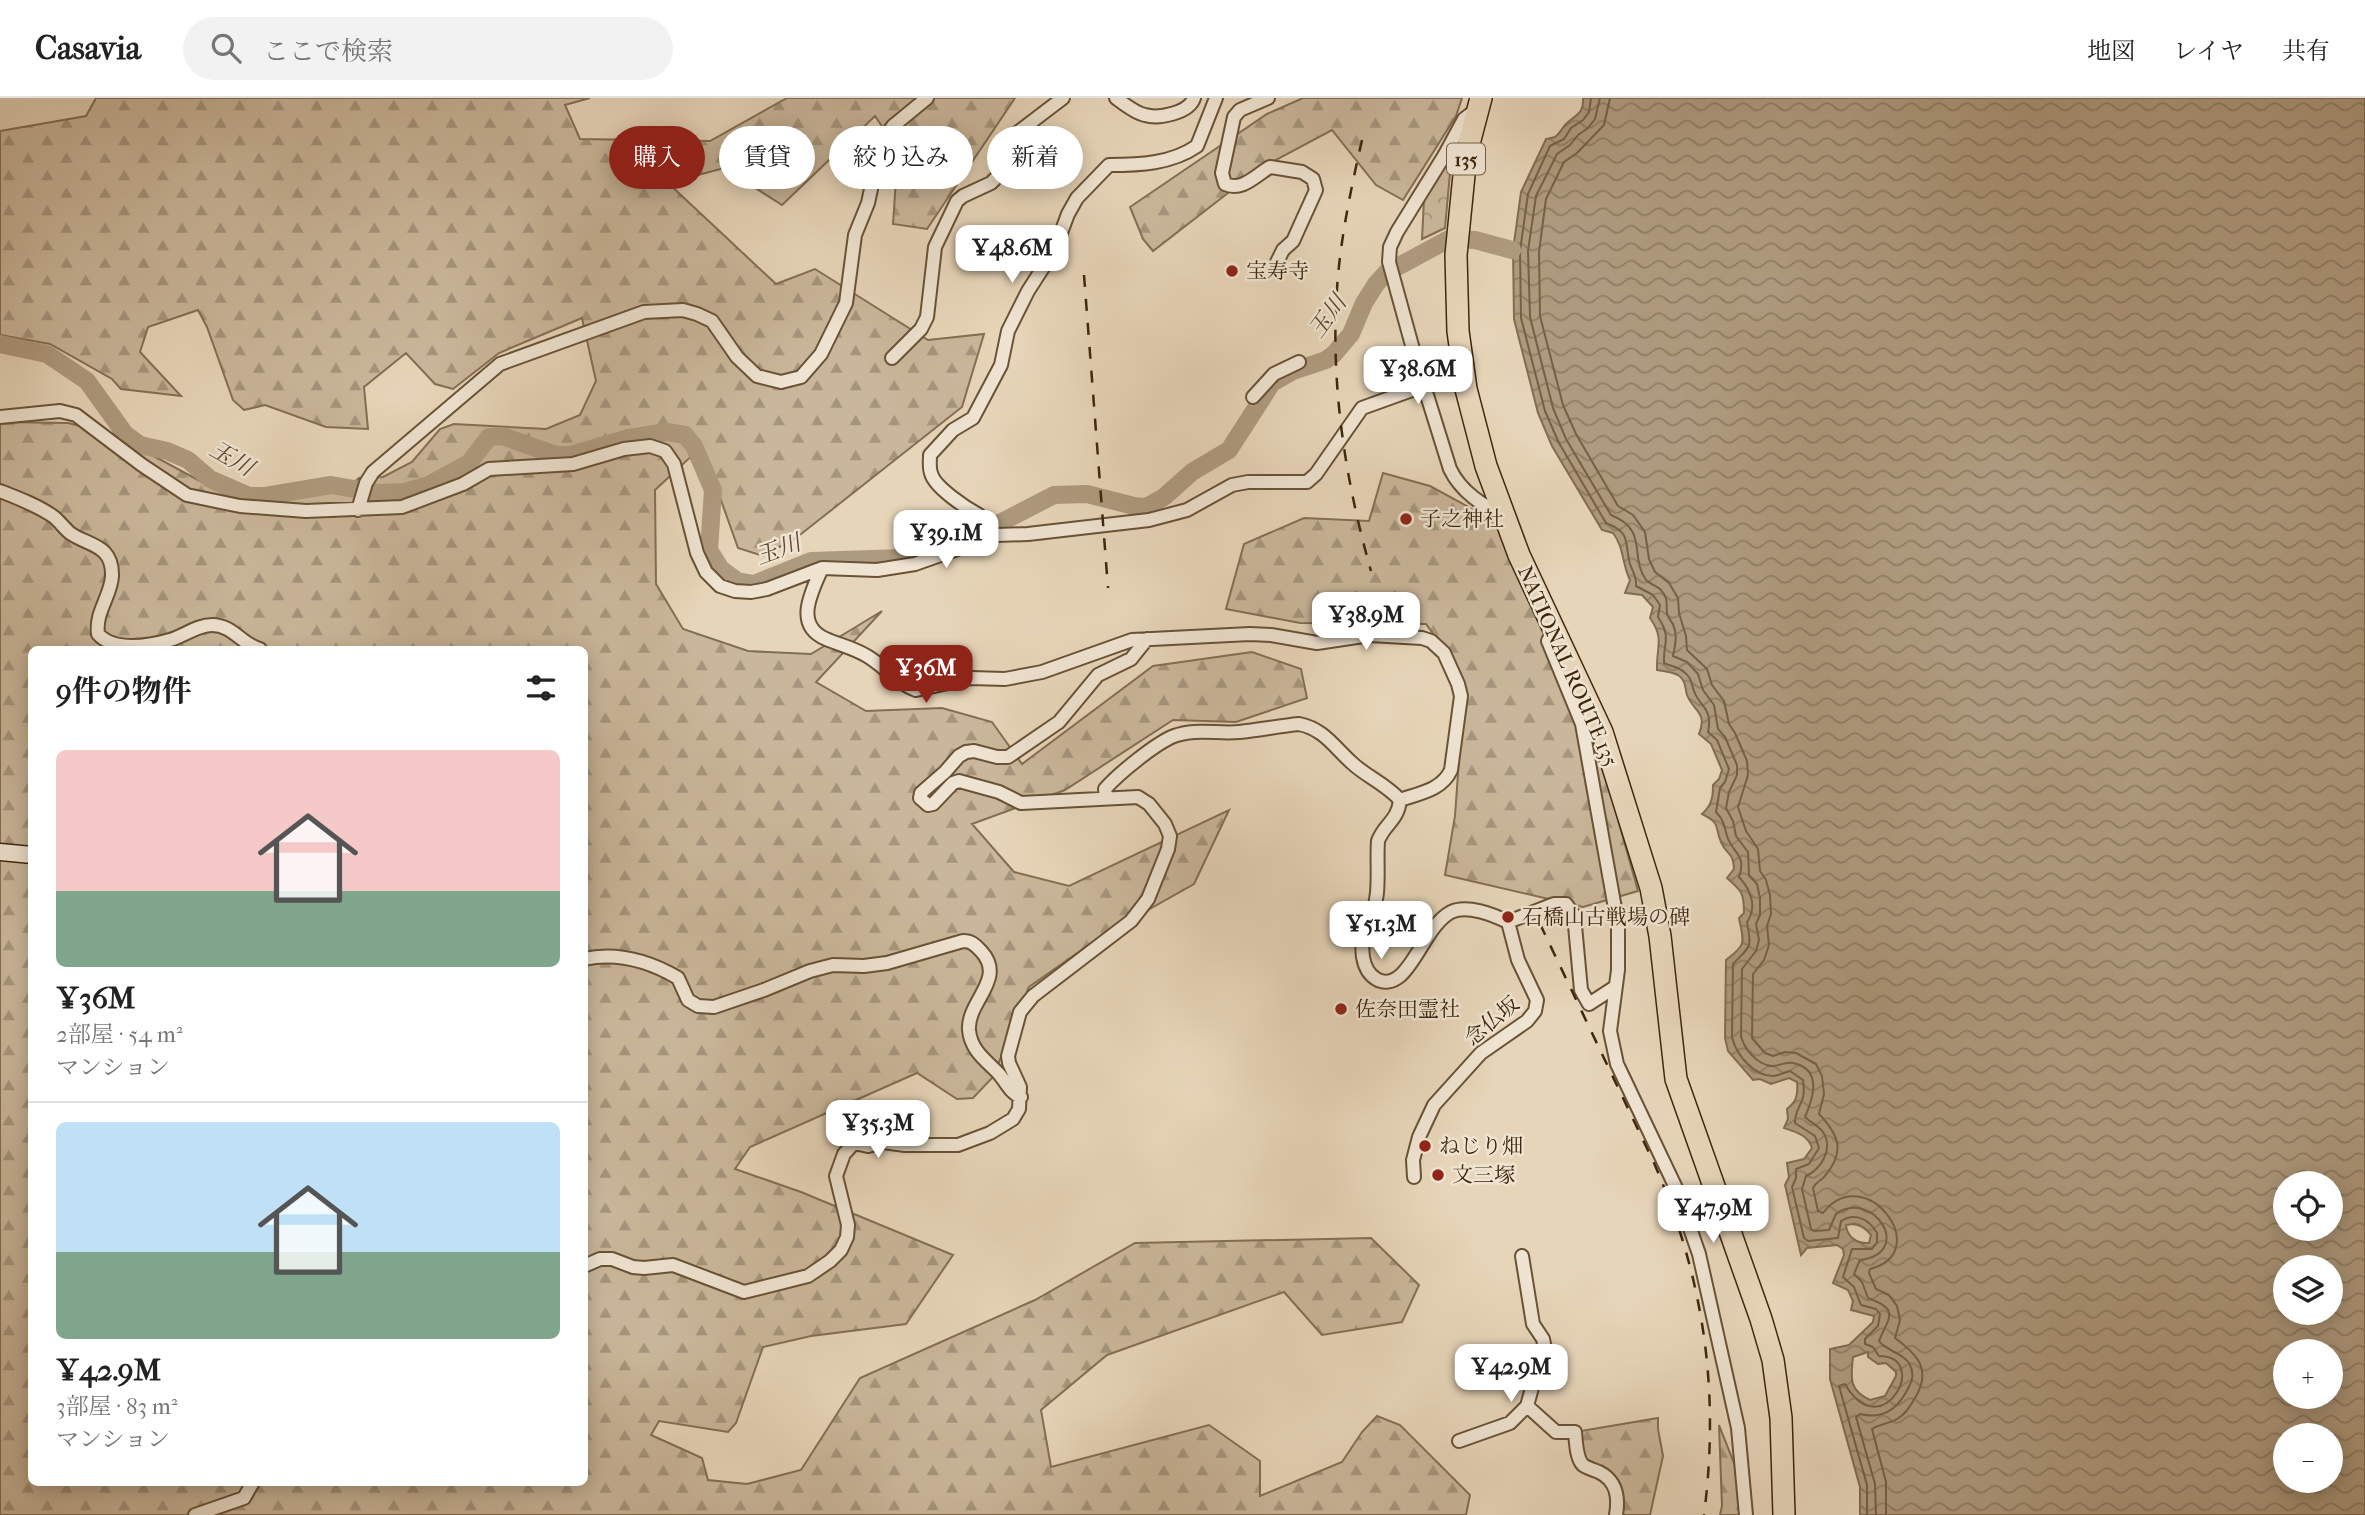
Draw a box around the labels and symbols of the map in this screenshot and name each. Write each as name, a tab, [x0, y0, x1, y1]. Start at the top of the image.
road number: 135	[1447, 143, 1485, 174]
pin: ¥48.6M	[955, 226, 1069, 285]
place label: 宝寿寺	[1246, 259, 1309, 283]
marker: 宝寿寺	[1224, 263, 1240, 279]
water label: 玉川	[1303, 287, 1354, 343]
pin: ¥38.6M	[1361, 346, 1475, 406]
water label: 玉川	[205, 435, 261, 483]
place label: 子之神社	[1420, 507, 1504, 531]
pin: ¥39.1M	[889, 510, 1003, 570]
marker: 子之神社	[1398, 511, 1414, 527]
water label: 玉川	[752, 528, 807, 570]
street label: NATIONAL ROUTE 135	[1513, 562, 1623, 770]
pin: ¥38.9M	[1309, 592, 1423, 652]
pin: ¥36M	[885, 646, 967, 705]
pin: ¥51.3M	[1324, 902, 1438, 961]
place label: 石橋山古戦場の碑	[1522, 905, 1690, 929]
marker: 石橋山古戦場の碑	[1500, 909, 1516, 925]
street label: 念仏坂	[1460, 992, 1524, 1050]
place label: 佐奈田霊社	[1355, 997, 1460, 1021]
marker: 佐奈田霊社	[1333, 1001, 1349, 1017]
pin: ¥35.3M	[821, 1100, 935, 1160]
place label: ねじり畑	[1439, 1134, 1523, 1158]
marker: ねじり畑	[1417, 1138, 1433, 1154]
place label: 文三塚	[1452, 1163, 1515, 1187]
marker: 文三塚	[1430, 1167, 1446, 1183]
pin: ¥47.9M	[1656, 1186, 1770, 1245]
pin: ¥42.9M	[1454, 1344, 1568, 1404]

